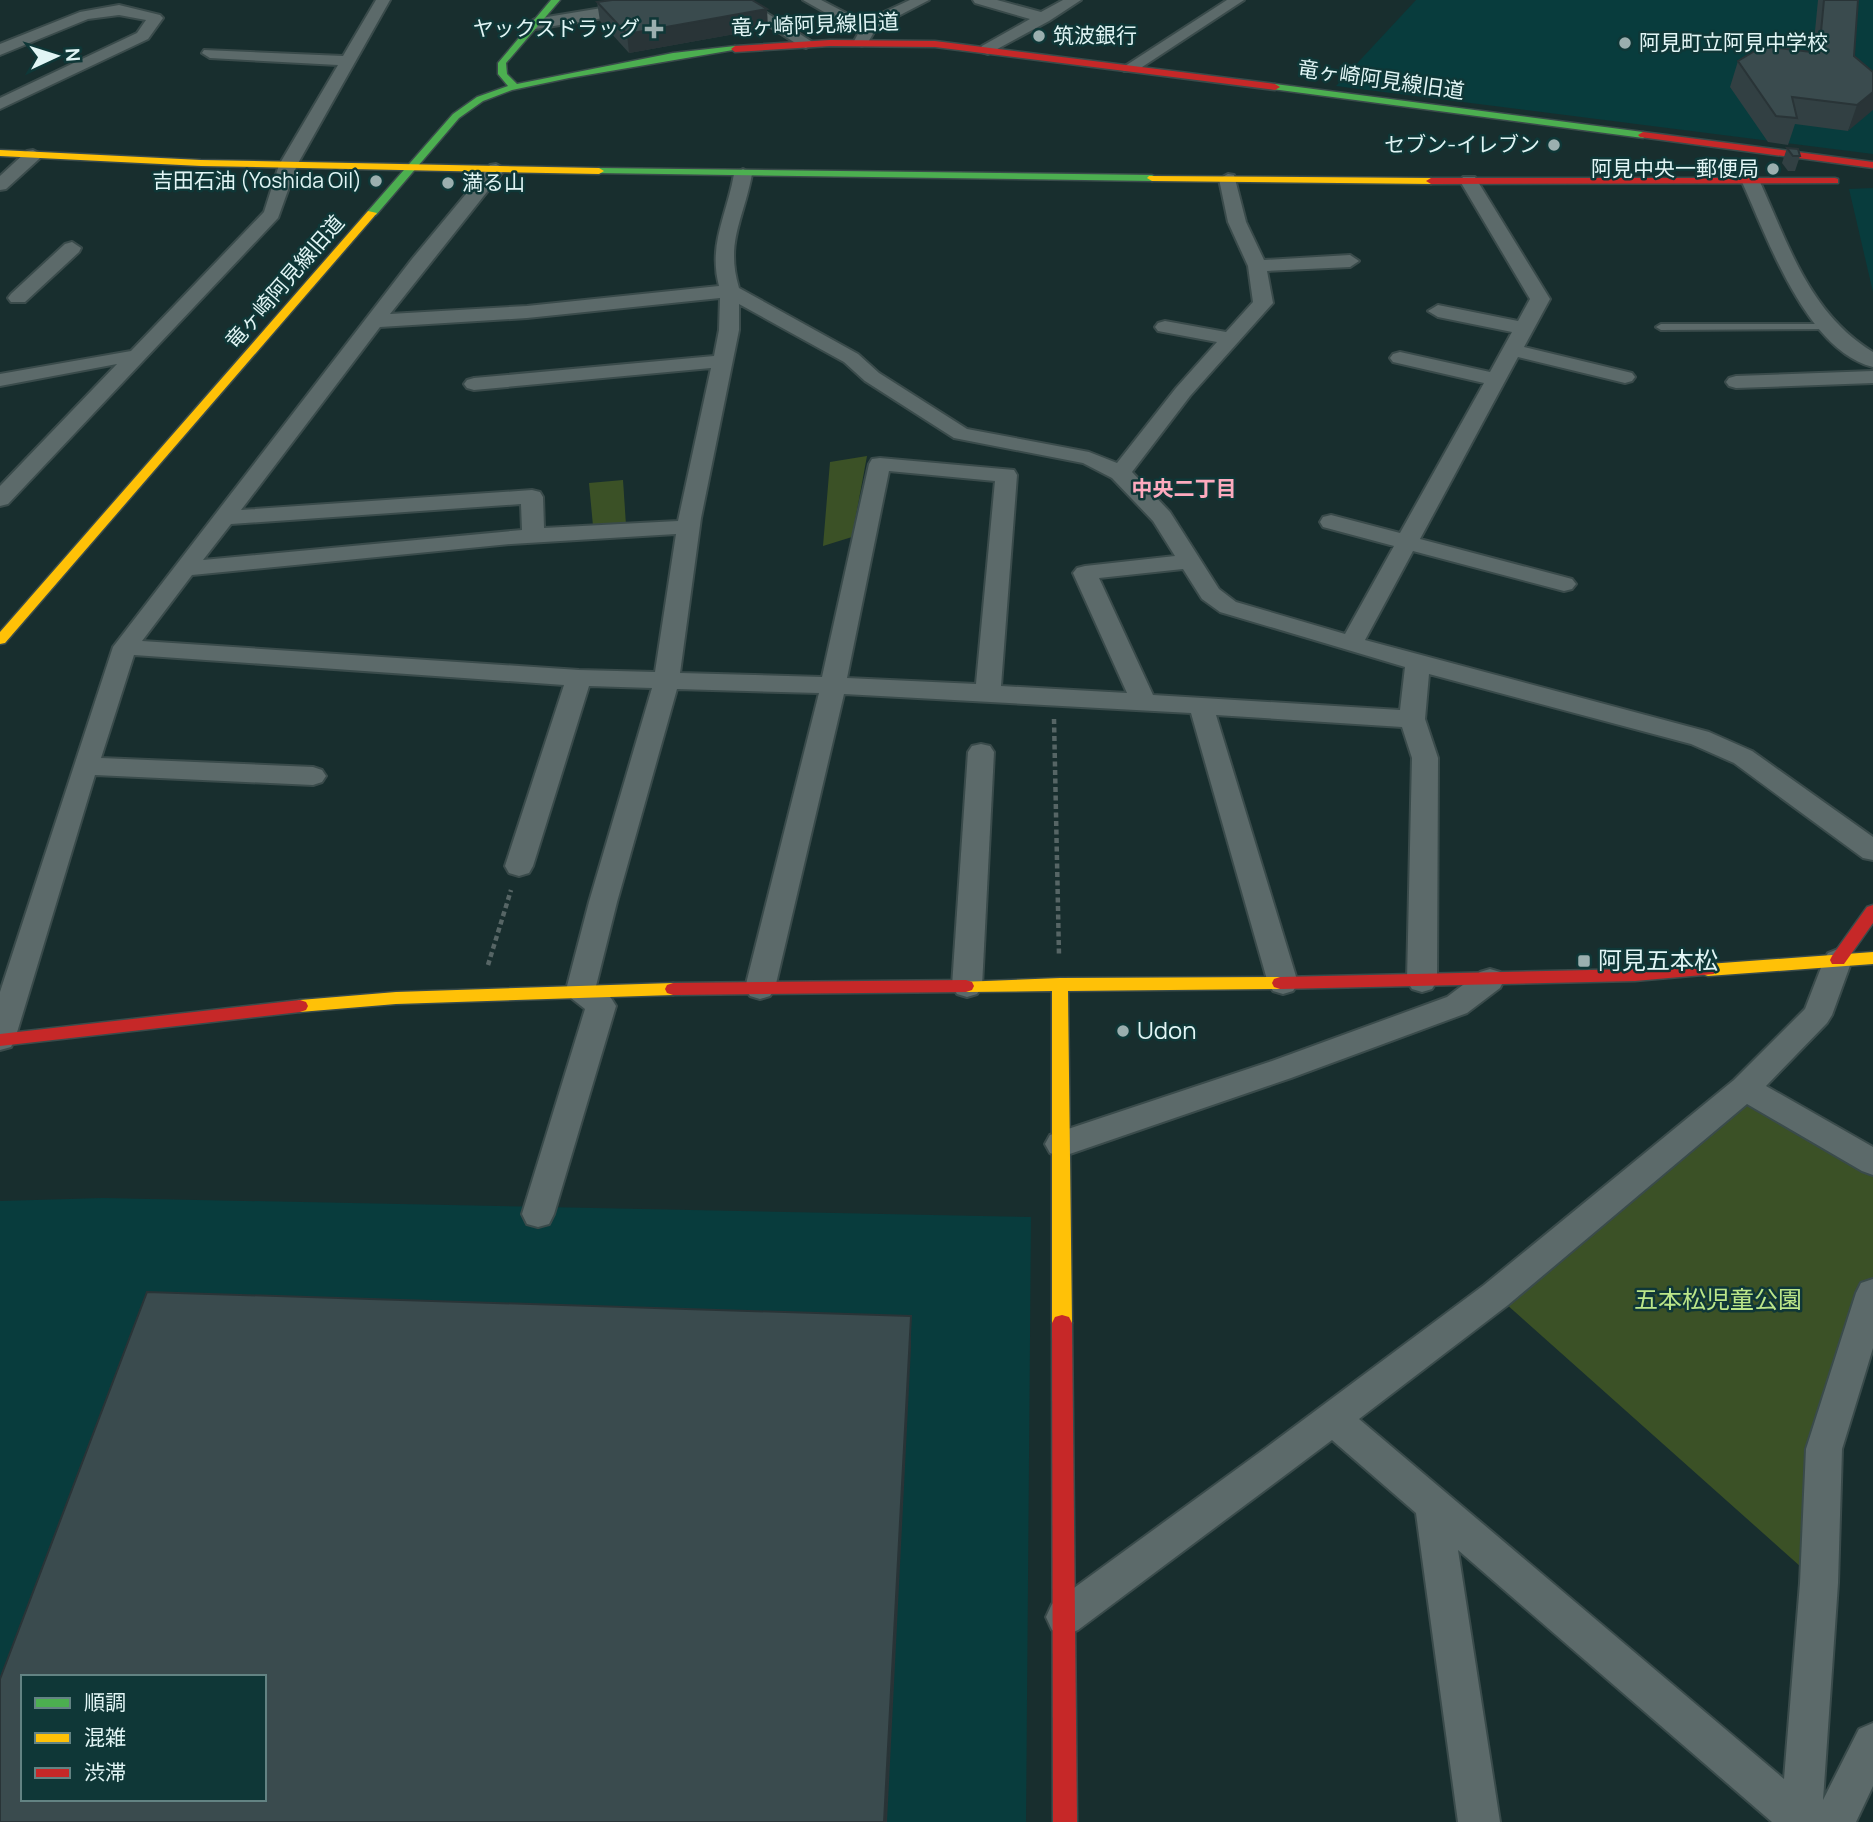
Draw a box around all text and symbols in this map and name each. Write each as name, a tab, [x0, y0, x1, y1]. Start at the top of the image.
street label: 竜ヶ崎阿見線旧道	[731, 7, 899, 41]
place label: ヤックスドラッグ	[473, 14, 640, 42]
north arrow	[21, 21, 91, 91]
marker: ヤックスドラッグ	[646, 21, 662, 37]
place label: 筑波銀行	[1053, 21, 1137, 49]
marker: 筑波銀行	[1031, 28, 1047, 44]
place label: 阿見町立阿見中学校	[1639, 28, 1828, 56]
marker: 阿見町立阿見中学校	[1617, 35, 1633, 51]
text: N	[60, 47, 86, 63]
street label: 竜ヶ崎阿見線旧道	[1296, 53, 1466, 105]
place label: セブン-イレブン	[1384, 130, 1540, 158]
marker: セブン-イレブン	[1546, 137, 1562, 153]
place label: 阿見中央一郵便局	[1591, 154, 1759, 182]
marker: 阿見中央一郵便局	[1765, 161, 1781, 177]
place label: 吉田石油 (Yoshida Oil)	[152, 166, 362, 194]
place label: 満る山	[462, 168, 525, 196]
marker: 吉田石油 (Yoshida Oil)	[368, 173, 384, 189]
marker: 満る山	[440, 175, 456, 191]
street label: 竜ヶ崎阿見線旧道	[219, 209, 350, 354]
district label: 中央二丁目	[1132, 474, 1237, 502]
place label: 阿見五本松	[1598, 943, 1718, 976]
marker: 阿見五本松	[1576, 953, 1592, 969]
place label: Udon	[1137, 1013, 1197, 1046]
marker: Udon	[1115, 1023, 1131, 1039]
park label: 五本松児童公園	[1634, 1282, 1802, 1315]
legend	[21, 1675, 266, 1801]
text: 順調	[84, 1688, 126, 1716]
text: 混雑	[84, 1723, 126, 1751]
text: 渋滞	[84, 1758, 126, 1786]

